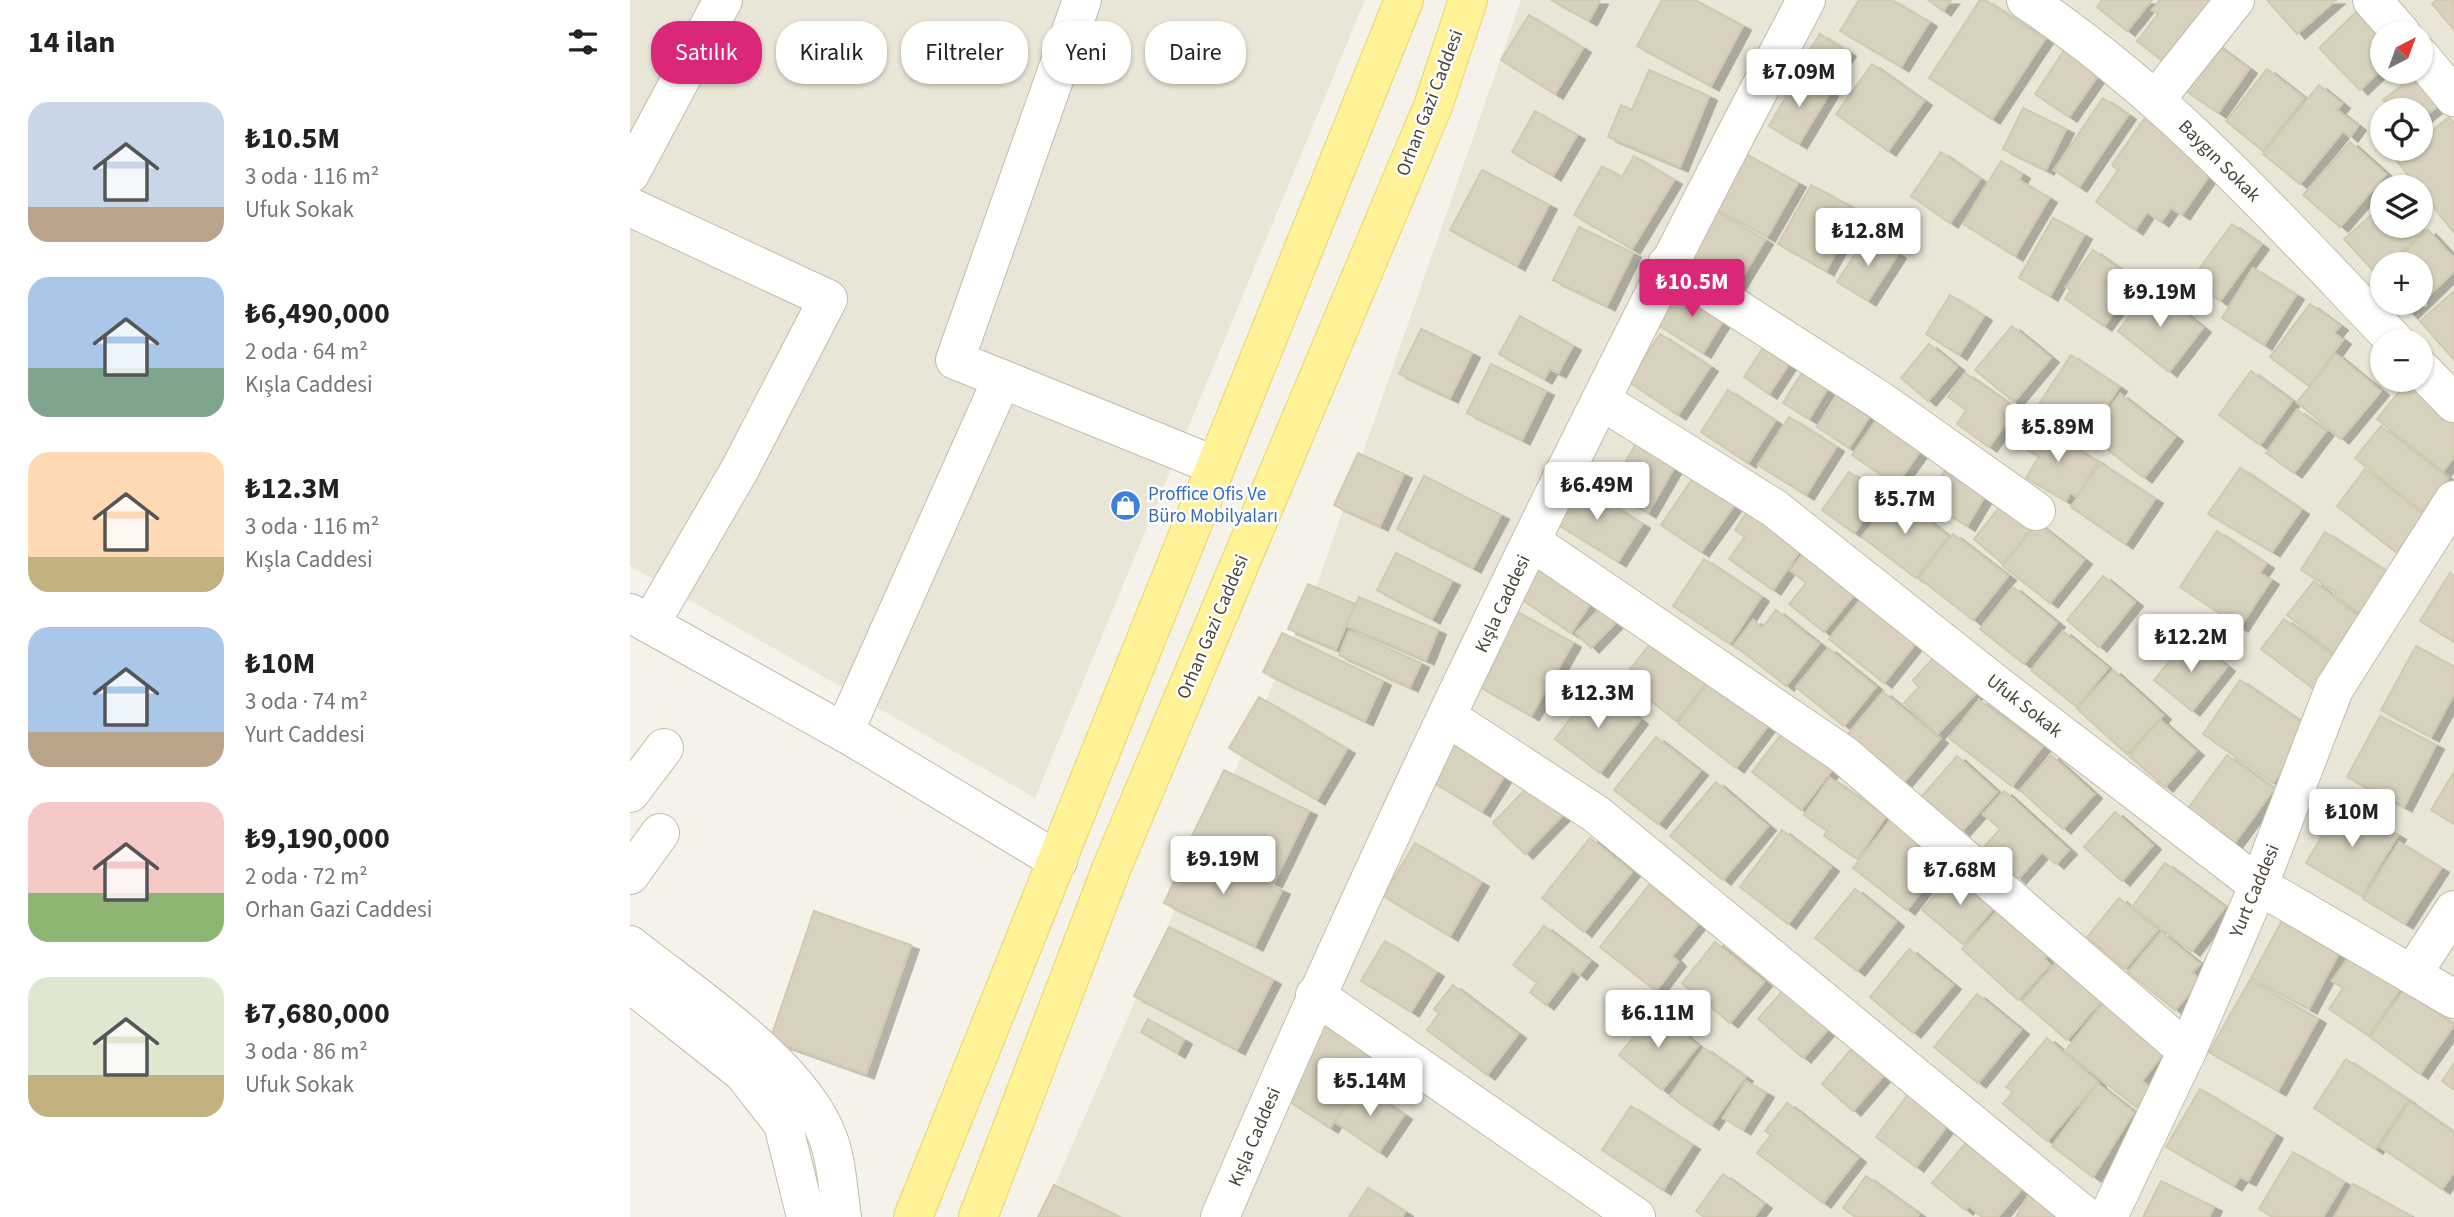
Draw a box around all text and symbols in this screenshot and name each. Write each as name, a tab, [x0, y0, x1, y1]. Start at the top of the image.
text: 14 ilan	[28, 21, 116, 64]
chip: Satılık	[651, 21, 762, 84]
chip: Kiralık	[776, 21, 887, 84]
chip: Filtreler	[901, 21, 1028, 84]
chip: Yeni	[1042, 21, 1131, 84]
chip: Daire	[1145, 21, 1246, 84]
north arrow	[2370, 21, 2432, 84]
map controls	[2370, 21, 2433, 392]
icon: filters	[564, 23, 602, 61]
street label: Orhan Gazi Caddesi	[1390, 26, 1470, 180]
pin: ₺7.09M	[1742, 50, 1856, 109]
text: ₺7.09M	[1762, 55, 1836, 88]
button: locate	[2370, 98, 2433, 161]
street label: Baygın Sokak	[2172, 114, 2267, 209]
text: ₺10.5M	[245, 117, 340, 160]
icon: home	[84, 130, 168, 214]
text: 3 oda · 116 m²	[245, 160, 379, 193]
button: layers	[2370, 175, 2433, 238]
text: Ufuk Sokak	[245, 193, 354, 226]
pin: ₺12.8M	[1811, 208, 1925, 268]
text: ₺12.8M	[1831, 214, 1905, 247]
button: +	[2370, 252, 2433, 315]
pin: ₺10.5M	[1635, 260, 1749, 319]
text: ₺10.5M	[1655, 265, 1729, 298]
pin: ₺9.19M	[2103, 270, 2217, 329]
text: ₺9.19M	[2123, 275, 2197, 308]
text: ₺6,490,000	[245, 292, 390, 335]
icon: home	[84, 305, 168, 389]
button: −	[2370, 329, 2433, 392]
text: 2 oda · 64 m²	[245, 335, 368, 368]
text: Kışla Caddesi	[245, 368, 373, 401]
pin: ₺5.89M	[2001, 405, 2115, 464]
text: ₺5.89M	[2021, 410, 2095, 443]
pin: ₺6.49M	[1540, 462, 1654, 522]
text: ₺12.3M	[245, 467, 340, 510]
text: ₺6.49M	[1560, 468, 1634, 501]
pin: ₺5.7M	[1856, 476, 1954, 536]
icon: home	[84, 480, 168, 564]
place label: Proffice Ofis Ve Büro Mobilyaları	[1148, 481, 1278, 530]
text: ₺5.7M	[1875, 482, 1935, 515]
shop icon: Proffice Ofis Ve Büro Mobilyaları	[1108, 488, 1142, 522]
text: 3 oda · 116 m²	[245, 510, 379, 543]
text: Kışla Caddesi	[245, 543, 373, 576]
street label: Orhan Gazi Caddesi	[1170, 551, 1256, 703]
street label: Kışla Caddesi	[1468, 551, 1538, 657]
pin: ₺12.2M	[2134, 614, 2248, 674]
text: ₺12.2M	[2154, 620, 2228, 653]
text: ₺10M	[245, 642, 315, 685]
icon: home	[84, 655, 168, 739]
street label: Ufuk Sokak	[1980, 668, 2068, 745]
pin: ₺12.3M	[1541, 670, 1655, 730]
text: ₺12.3M	[1561, 676, 1635, 709]
text: 3 oda · 74 m²	[245, 685, 368, 718]
text: Yurt Caddesi	[245, 718, 365, 751]
pin: ₺10M	[2311, 790, 2393, 849]
text: ₺10M	[2325, 795, 2379, 828]
text: ₺9,190,000	[245, 817, 390, 860]
icon: home	[84, 830, 168, 914]
pin: ₺9.19M	[1166, 836, 1280, 896]
street label: Yurt Caddesi	[2223, 840, 2287, 943]
text: ₺9.19M	[1186, 842, 1260, 875]
pin: ₺7.68M	[1903, 848, 2017, 907]
text: ₺7.68M	[1923, 853, 1997, 886]
text: 2 oda · 72 m²	[245, 860, 368, 893]
text: Orhan Gazi Caddesi	[245, 893, 432, 926]
pin: ₺6.11M	[1601, 990, 1715, 1050]
text: ₺7,680,000	[245, 992, 390, 1035]
text: ₺6.11M	[1621, 996, 1695, 1029]
icon: home	[84, 1005, 168, 1089]
text: 3 oda · 86 m²	[245, 1035, 368, 1068]
pin: ₺5.14M	[1313, 1058, 1427, 1118]
text: ₺5.14M	[1333, 1064, 1407, 1097]
text: Ufuk Sokak	[245, 1068, 354, 1101]
street label: Kışla Caddesi	[1222, 1083, 1288, 1191]

